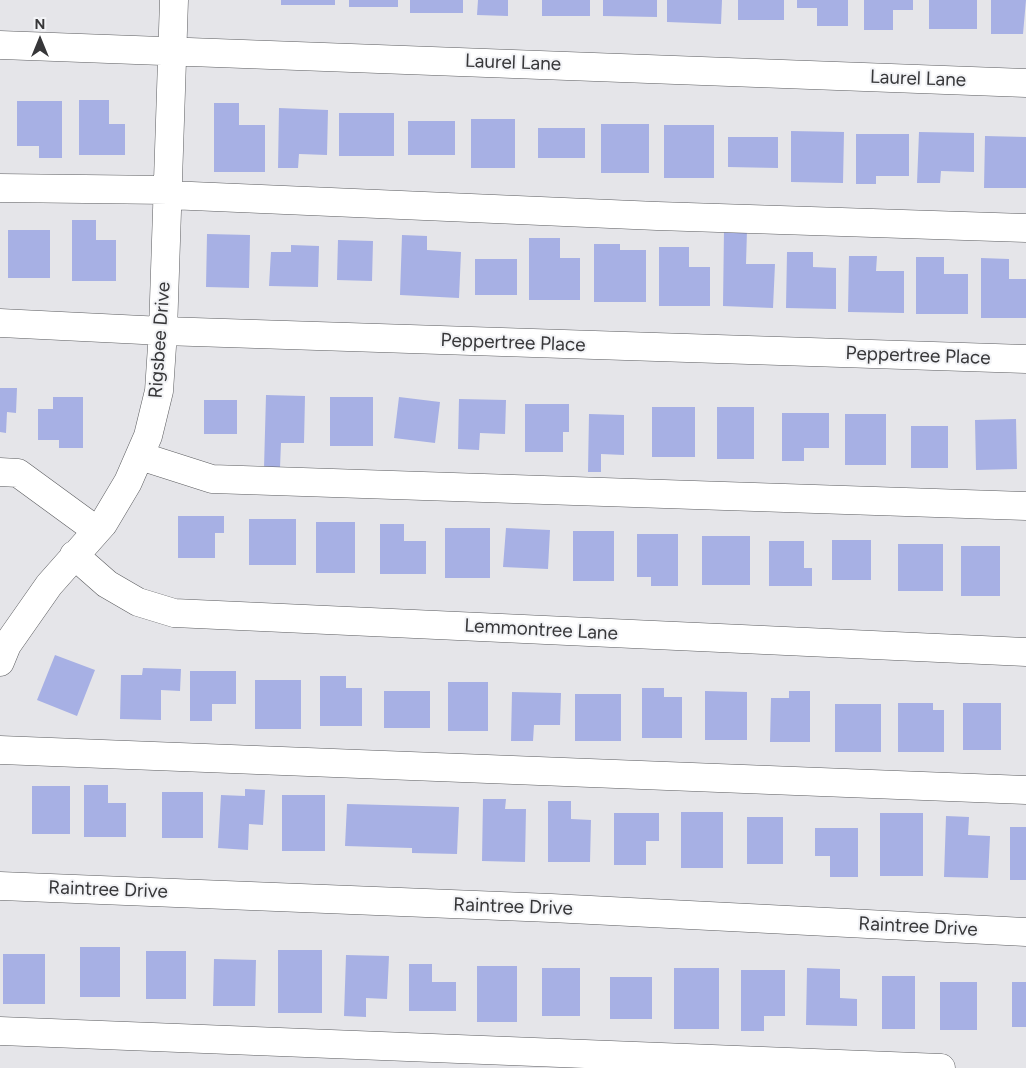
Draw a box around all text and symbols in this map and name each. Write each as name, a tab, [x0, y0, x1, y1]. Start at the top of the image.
north arrow	[15, 15, 65, 65]
text: N	[35, 16, 45, 33]
street label: Laurel Lane	[464, 50, 562, 76]
street label: Laurel Lane	[869, 66, 967, 92]
street label: Rigsbee Drive	[145, 281, 175, 399]
street label: Peppertree Place	[440, 329, 586, 357]
street label: Peppertree Place	[845, 342, 991, 370]
street label: Lemmontree Lane	[464, 615, 618, 645]
street label: Raintree Drive	[48, 877, 168, 903]
street label: Raintree Drive	[453, 894, 573, 920]
street label: Raintree Drive	[858, 912, 978, 942]

